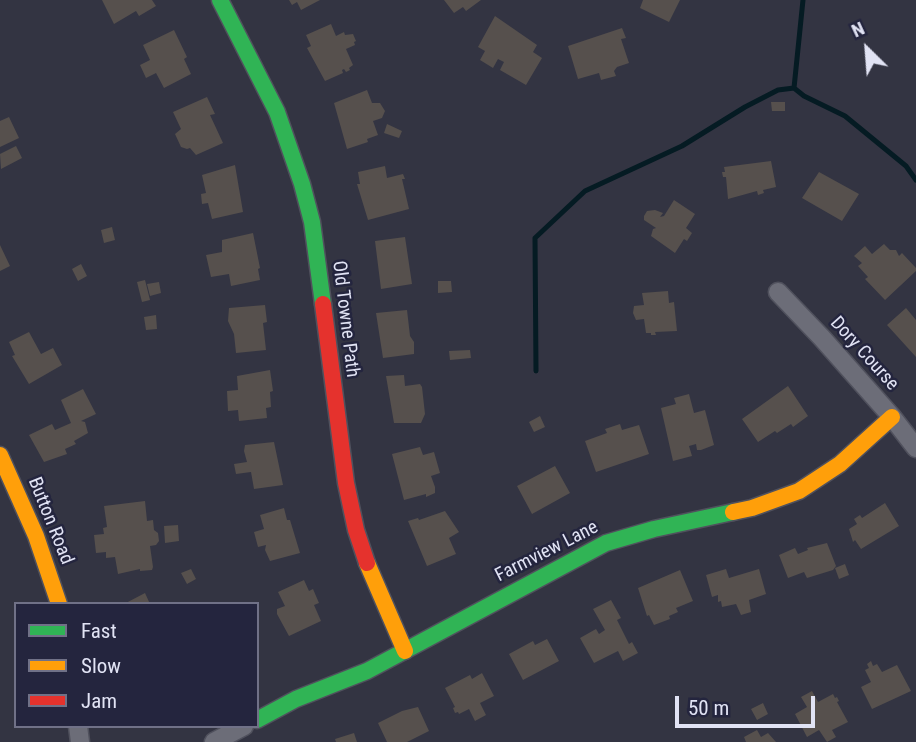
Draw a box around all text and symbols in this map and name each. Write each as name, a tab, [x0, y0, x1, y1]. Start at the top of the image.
north arrow	[832, 14, 902, 84]
text: N	[848, 17, 868, 42]
street label: Old Towne Path	[327, 259, 363, 379]
street label: Dory Course	[825, 312, 903, 396]
street label: Button Road	[22, 474, 78, 568]
street label: Farmview Lane	[492, 516, 602, 588]
legend	[14, 602, 259, 728]
text: Fast	[81, 619, 117, 643]
text: Slow	[81, 654, 121, 678]
scale bar	[678, 682, 818, 726]
text: Jam	[81, 689, 117, 713]
text: 50 m	[688, 696, 729, 720]

